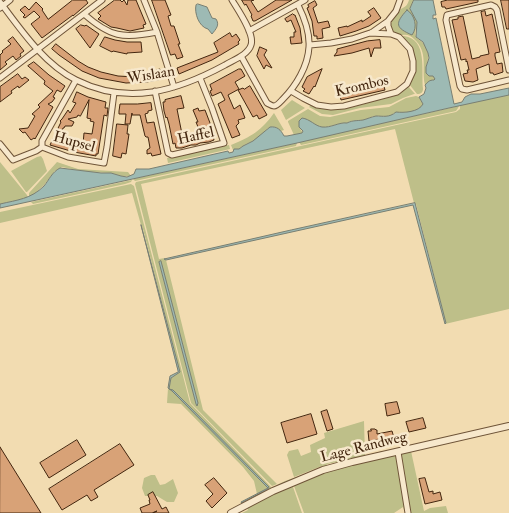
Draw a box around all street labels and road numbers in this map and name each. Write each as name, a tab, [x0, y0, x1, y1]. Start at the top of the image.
street label: Wislaan	[126, 63, 176, 89]
street label: Krombos	[333, 72, 391, 102]
street label: Haffel	[176, 124, 216, 150]
street label: Hupsel	[51, 129, 97, 157]
street label: Lage Randweg	[319, 429, 409, 467]

